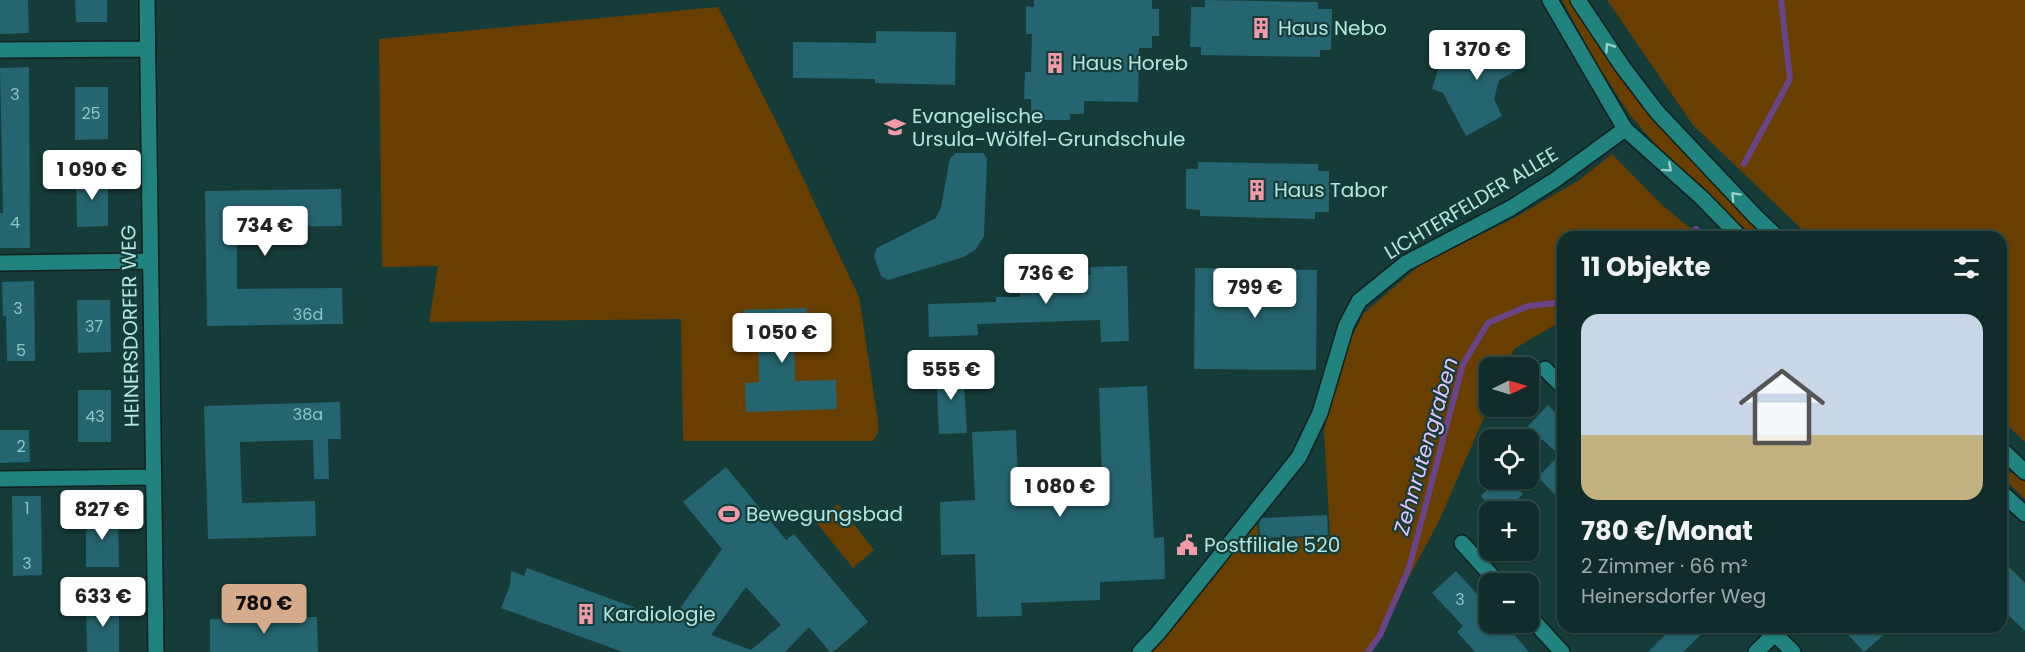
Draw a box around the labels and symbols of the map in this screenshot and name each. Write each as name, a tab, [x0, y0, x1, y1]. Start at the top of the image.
place label: Haus Nebo	[1278, 14, 1387, 42]
building icon: Haus Nebo	[1249, 16, 1273, 40]
pin: 1 370 €	[1422, 30, 1532, 81]
one-way arrow	[1605, 43, 1617, 53]
place label: Haus Horeb	[1072, 49, 1188, 77]
building icon: Haus Horeb	[1043, 51, 1067, 75]
house number: 3	[10, 83, 20, 106]
house number: 25	[81, 102, 101, 125]
place label: Evangelische Ursula-Wölfel-Grundschule	[912, 102, 1185, 153]
school or university icon: Evangelische Ursula-Wölfel-Grundschule	[883, 115, 907, 139]
street label: LICHTERFELDER ALLEE	[1379, 140, 1563, 266]
pin: 1 090 €	[37, 150, 147, 201]
one-way arrow	[1661, 161, 1672, 172]
place label: Haus Tabor	[1274, 176, 1388, 204]
building icon: Haus Tabor	[1245, 178, 1269, 202]
one-way arrow	[1732, 192, 1743, 203]
pin: 734 €	[223, 206, 307, 257]
house number: 4	[10, 211, 20, 234]
street label: HEINERSDORFER WEG	[114, 225, 146, 427]
pin: 736 €	[1004, 254, 1088, 305]
pin: 799 €	[1213, 268, 1297, 319]
house number: 3	[13, 297, 23, 320]
house number: 36d	[293, 303, 323, 326]
pin: 1 050 €	[727, 313, 837, 364]
house number: 37	[85, 315, 103, 338]
house number: 5	[16, 339, 26, 362]
pin: 555 €	[909, 350, 993, 401]
water label: Zehnrutengraben	[1386, 354, 1465, 539]
north arrow	[1479, 357, 1539, 417]
house number: 38a	[293, 403, 323, 426]
house number: 43	[85, 405, 105, 428]
house number: 2	[16, 435, 26, 458]
pin: 1 080 €	[1005, 467, 1115, 518]
pin: 827 €	[60, 490, 144, 541]
house number: 1	[24, 497, 30, 520]
place label: Bewegungsbad	[746, 500, 903, 528]
sports icon: Bewegungsbad	[717, 502, 741, 526]
place label: Postfiliale 520	[1204, 531, 1340, 559]
public building icon: Postfiliale 520	[1175, 533, 1199, 557]
house number: 3	[22, 552, 32, 575]
pin: 633 €	[61, 577, 145, 628]
pin: 780 €	[222, 584, 306, 635]
house number: 3	[1455, 588, 1465, 611]
place label: Kardiologie	[603, 600, 716, 628]
building icon: Kardiologie	[574, 602, 598, 626]

